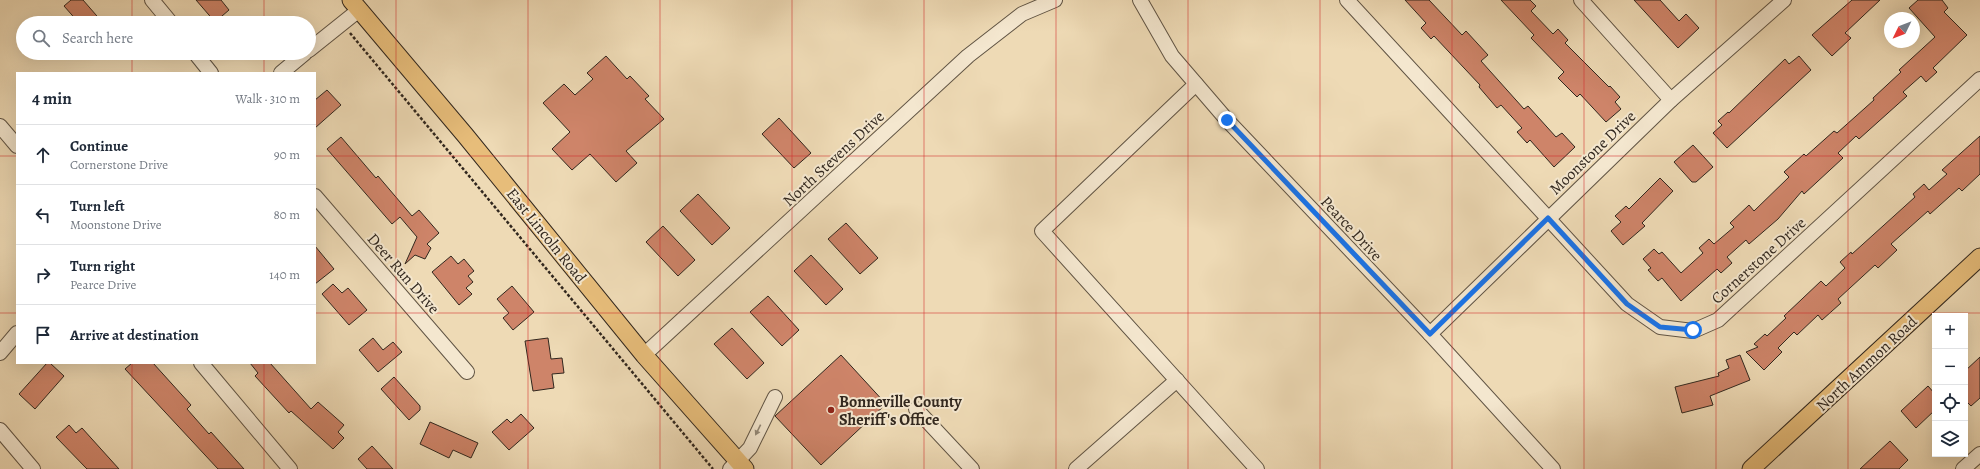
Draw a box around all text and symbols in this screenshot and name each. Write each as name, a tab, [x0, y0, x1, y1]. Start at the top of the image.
north arrow	[1884, 12, 1920, 48]
search box	[16, 16, 316, 60]
icon: search	[30, 27, 52, 49]
text: Search here	[62, 28, 133, 48]
text: 4 min	[32, 87, 72, 110]
text: Walk · 310 m	[235, 90, 300, 107]
street label: North Stevens Drive	[778, 106, 889, 212]
street label: Moonstone Drive	[1545, 106, 1641, 200]
route end	[1218, 111, 1236, 129]
text: Continue	[70, 136, 128, 156]
icon: ahead	[32, 144, 54, 166]
text: 90 m	[274, 146, 300, 163]
text: Cornerstone Drive	[70, 156, 168, 173]
street label: East Lincoln Road	[501, 183, 592, 288]
street label: Pearce Drive	[1315, 191, 1387, 266]
text: Turn left	[70, 196, 125, 216]
icon: left	[32, 204, 54, 226]
text: 80 m	[273, 206, 300, 223]
street label: Cornerstone Drive	[1707, 212, 1811, 309]
text: Moonstone Drive	[70, 216, 162, 233]
street label: Deer Run Drive	[362, 228, 445, 319]
text: Turn right	[70, 256, 135, 276]
icon: right	[32, 264, 54, 286]
text: 140 m	[269, 266, 300, 283]
text: Pearce Drive	[70, 276, 136, 293]
street label: North Ammon Road	[1811, 311, 1922, 416]
map controls	[1932, 313, 1968, 457]
button: +	[1932, 313, 1968, 349]
route start	[1684, 321, 1702, 339]
icon: arrive	[32, 324, 54, 346]
text: Arrive at destination	[70, 325, 199, 345]
button: −	[1932, 349, 1968, 385]
button: locate	[1932, 385, 1968, 421]
place label: Bonneville County Sheriff's Office	[839, 391, 962, 431]
marker: Bonneville County Sheriff's Office	[826, 405, 836, 415]
button: layers	[1932, 421, 1968, 457]
one-way arrow	[755, 424, 761, 436]

